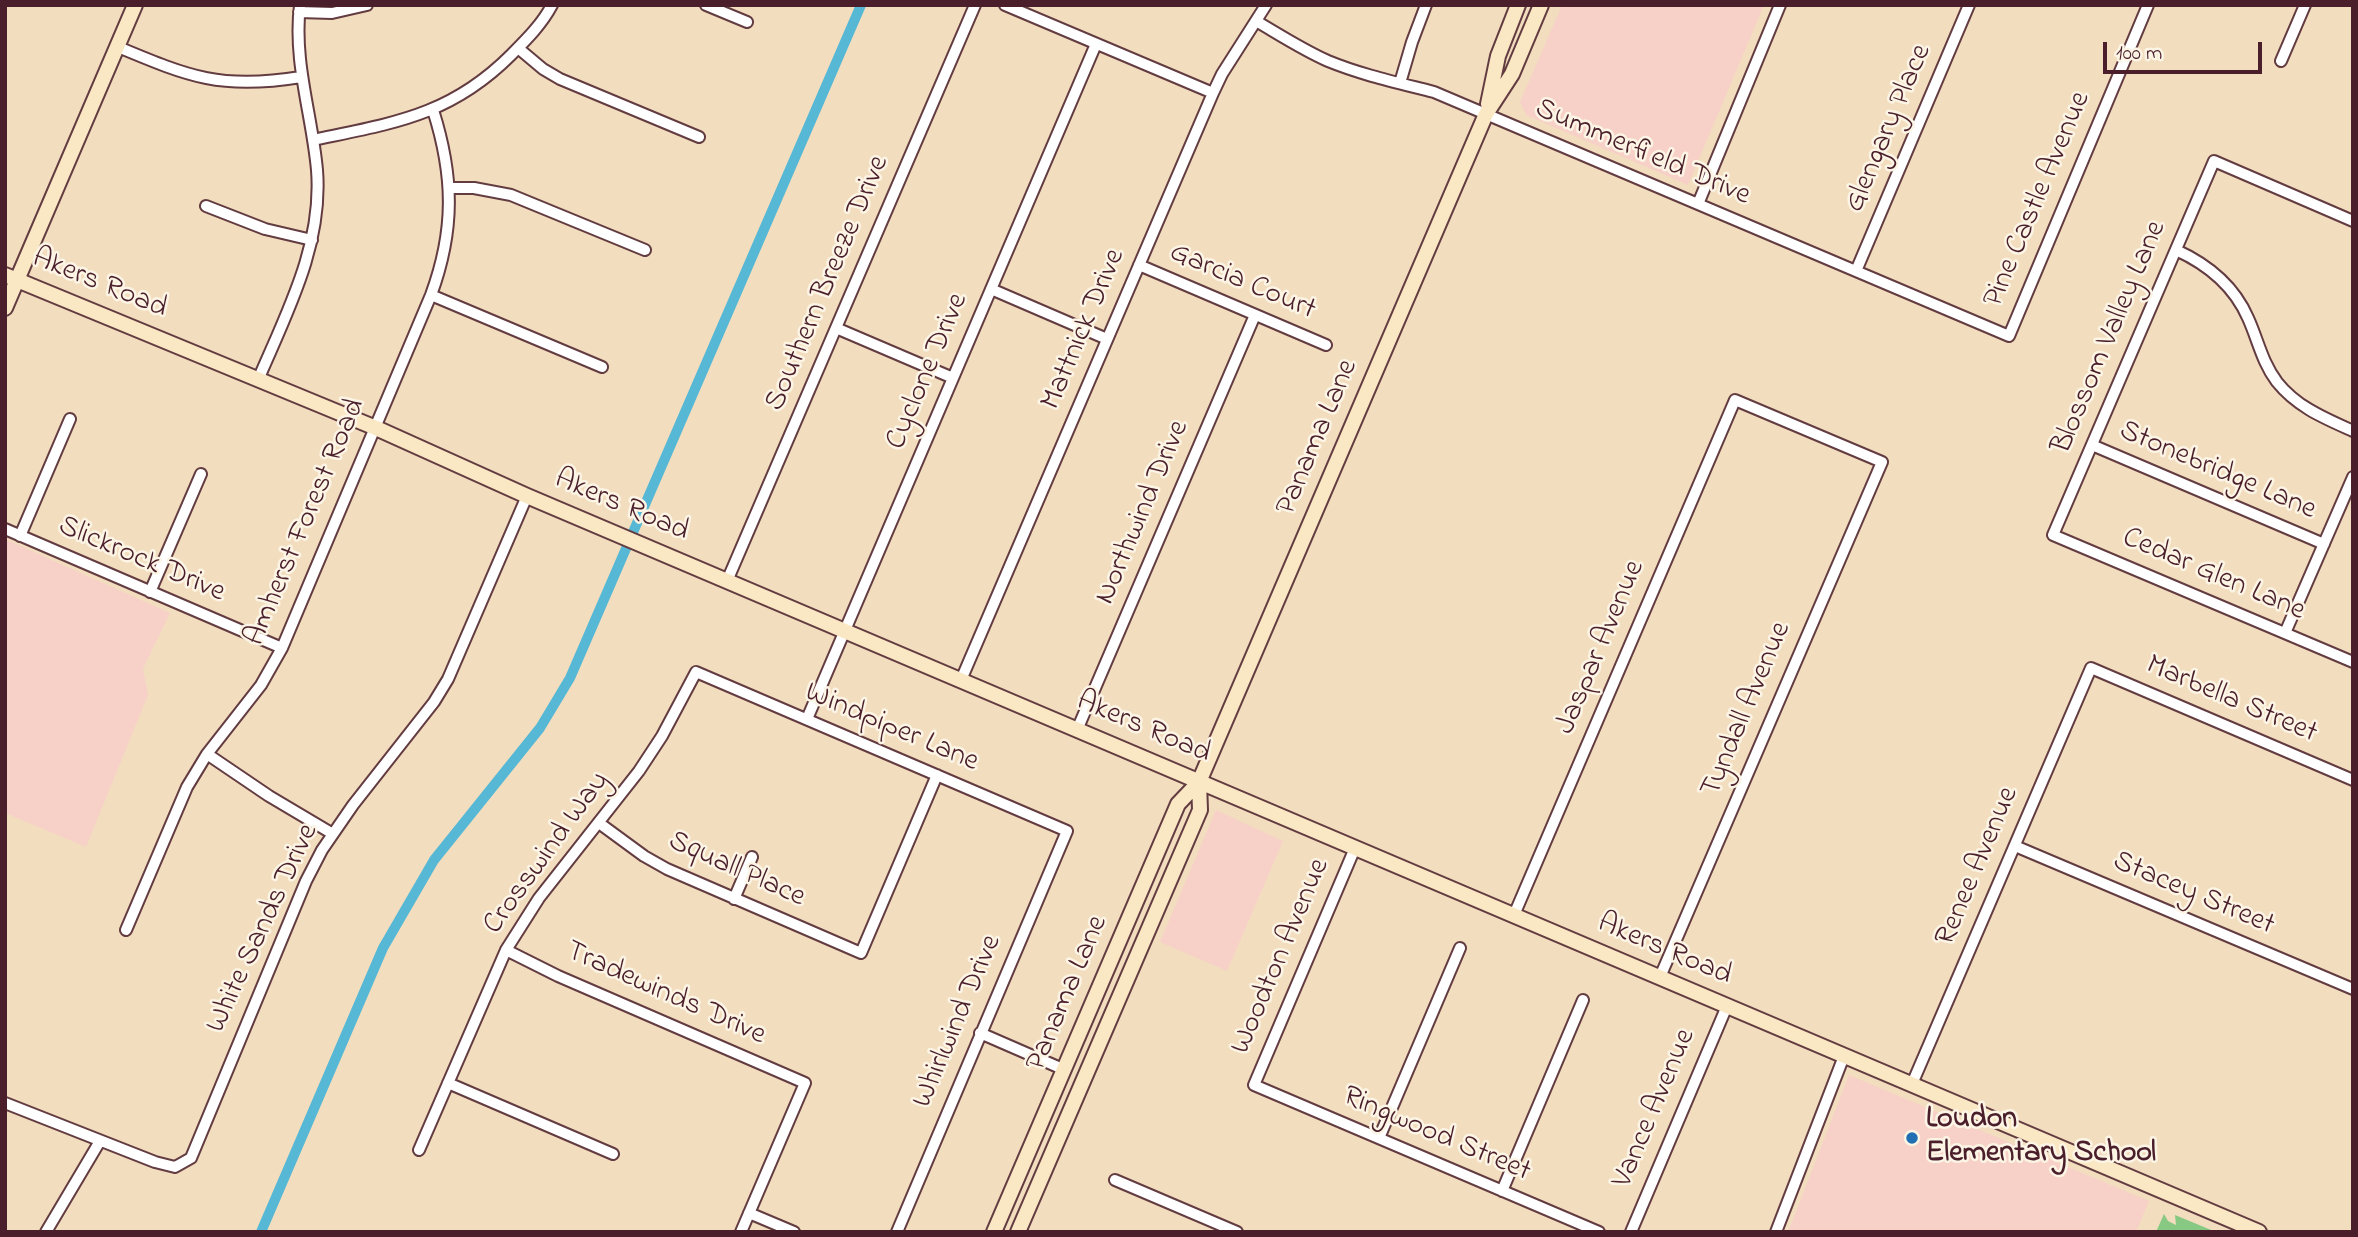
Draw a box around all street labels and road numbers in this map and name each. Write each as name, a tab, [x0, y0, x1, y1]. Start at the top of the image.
street label: Glengary Place	[1838, 40, 1942, 218]
street label: Pine Castle Avenue	[1977, 87, 2101, 313]
street label: Summerfield Drive	[1529, 92, 1755, 216]
street label: Southern Breeze Drive	[759, 151, 899, 417]
street label: Blossom Valley Lane	[2046, 216, 2176, 460]
street label: Garcia Court	[1164, 236, 1320, 330]
street label: Akers Road	[26, 242, 172, 328]
street label: Mattnick Drive	[1035, 244, 1135, 416]
street label: Cyclone Drive	[880, 288, 978, 456]
street label: Panama Lane	[1270, 355, 1368, 521]
street label: Amherst Forest Road	[239, 394, 375, 652]
street label: Stonebridge Lane	[2113, 414, 2321, 530]
street label: Northwind Drive	[1089, 416, 1199, 610]
street label: Akers Road	[548, 463, 694, 551]
street label: Slickrock Drive	[52, 510, 230, 612]
street label: Cedar Glen Lane	[2116, 521, 2310, 631]
street label: Jaspar Avenue	[1549, 556, 1655, 740]
street label: Tyndall Avenue	[1695, 617, 1801, 803]
street label: Marbella Street	[2140, 649, 2322, 753]
street label: Windpiper Lane	[799, 676, 983, 782]
street label: Akers Road	[1070, 685, 1216, 773]
street label: Crosswind Way	[477, 766, 619, 942]
street label: Renee Avenue	[1929, 782, 2029, 952]
street label: White Sands Drive	[200, 819, 328, 1039]
street label: Squall Place	[662, 825, 810, 917]
street label: Stacey Street	[2107, 845, 2279, 945]
street label: Woodton Avenue	[1225, 854, 1339, 1060]
street label: Akers Road	[1591, 907, 1737, 995]
street label: Panama Lane	[1020, 911, 1118, 1077]
street label: Whirlwind Drive	[906, 930, 1012, 1114]
street label: Tradewinds Drive	[559, 935, 771, 1055]
street label: Vance Avenue	[1606, 1024, 1706, 1194]
street label: Ringwood Street	[1337, 1080, 1535, 1192]

